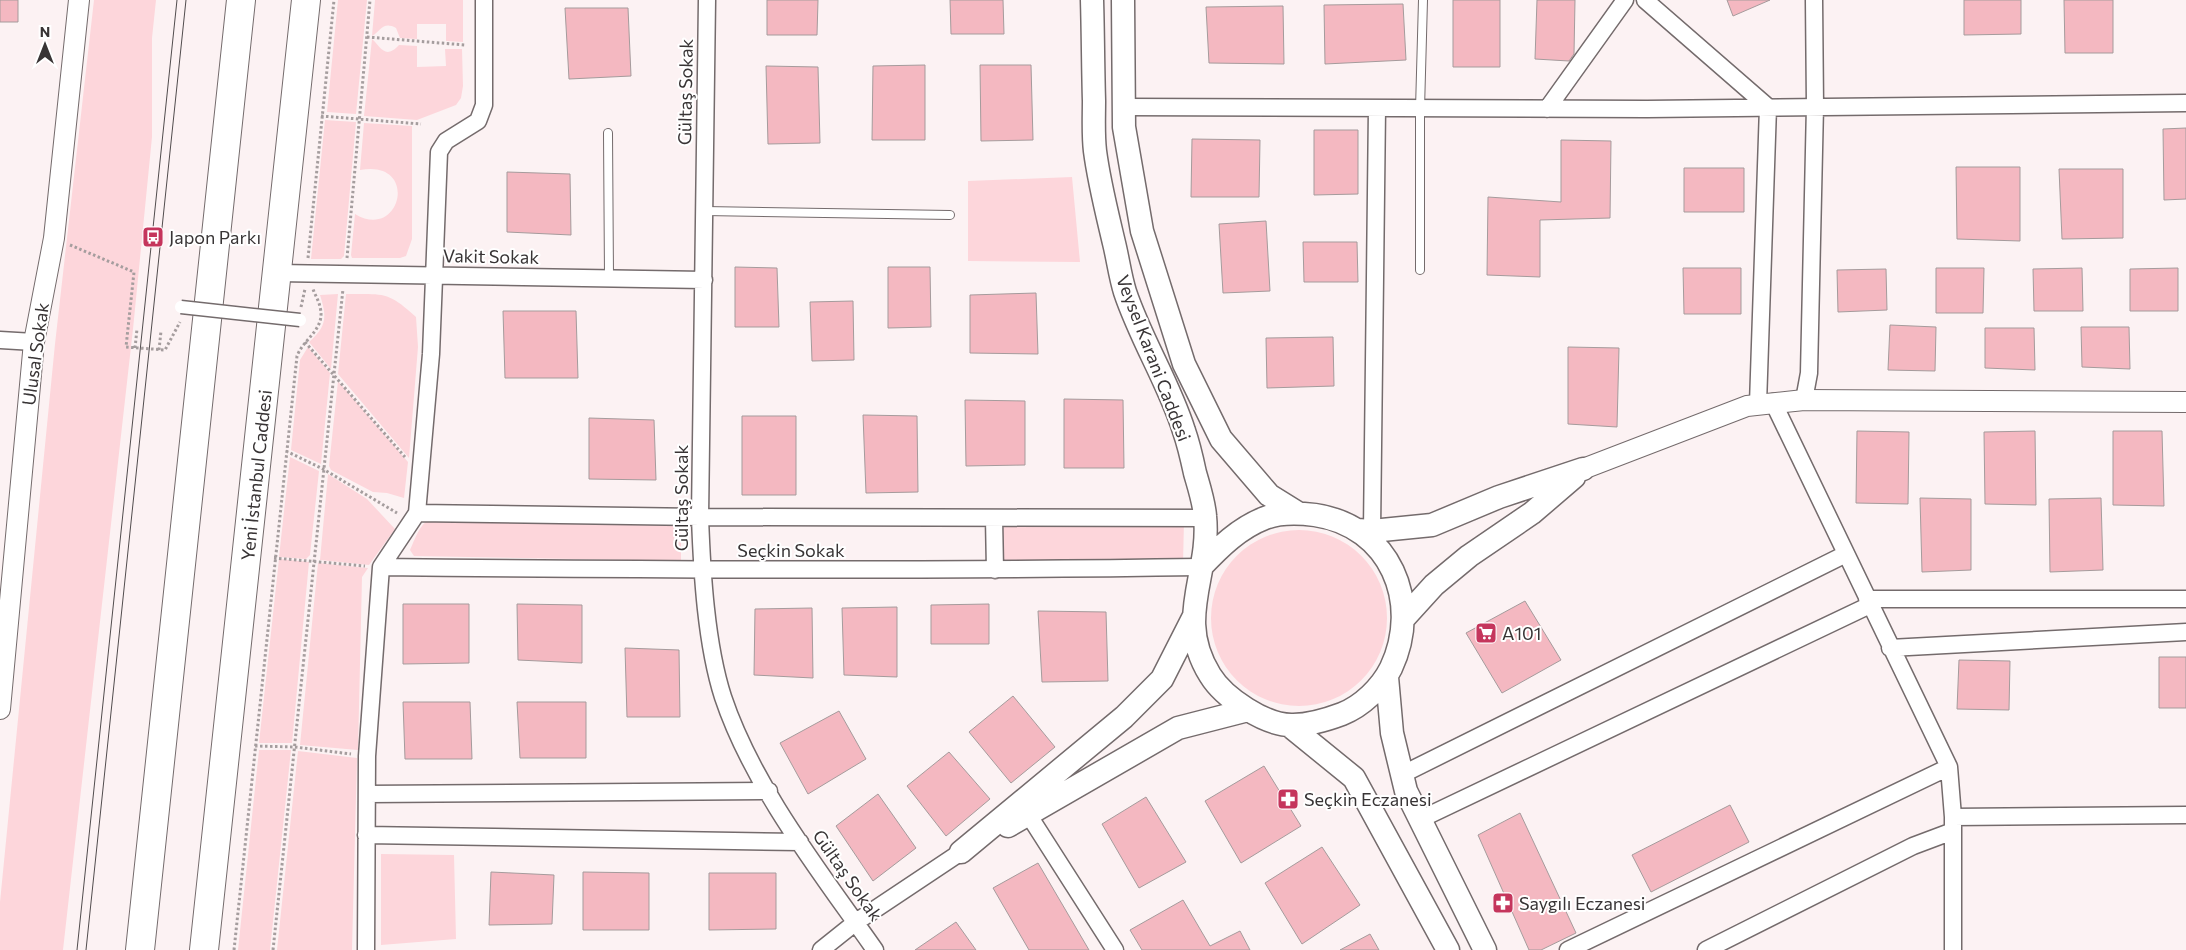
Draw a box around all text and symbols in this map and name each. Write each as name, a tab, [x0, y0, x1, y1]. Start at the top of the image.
north arrow	[20, 20, 70, 70]
text: N	[40, 23, 50, 40]
street label: Gültaş Sokak	[673, 38, 697, 145]
bus stop icon: Japon Parkı	[141, 225, 165, 249]
place label: Japon Parkı	[169, 226, 261, 248]
street label: Vakit Sokak	[443, 244, 540, 268]
street label: Veysel Karani Caddesi	[1112, 272, 1196, 444]
street label: Ulusal Sokak	[17, 301, 53, 407]
street label: Yeni İstanbul Caddesi	[236, 388, 276, 562]
street label: Gültaş Sokak	[670, 445, 692, 551]
street label: Seçkin Sokak	[737, 539, 845, 561]
supermarket icon: A101	[1474, 621, 1498, 645]
place label: A101	[1502, 622, 1542, 644]
pharmacy icon: Seçkin Eczanesi	[1276, 787, 1300, 811]
place label: Seçkin Eczanesi	[1304, 788, 1432, 810]
street label: Gültaş Sokak	[808, 825, 888, 925]
pharmacy icon: Saygılı Eczanesi	[1491, 891, 1515, 915]
place label: Saygılı Eczanesi	[1519, 892, 1645, 914]

